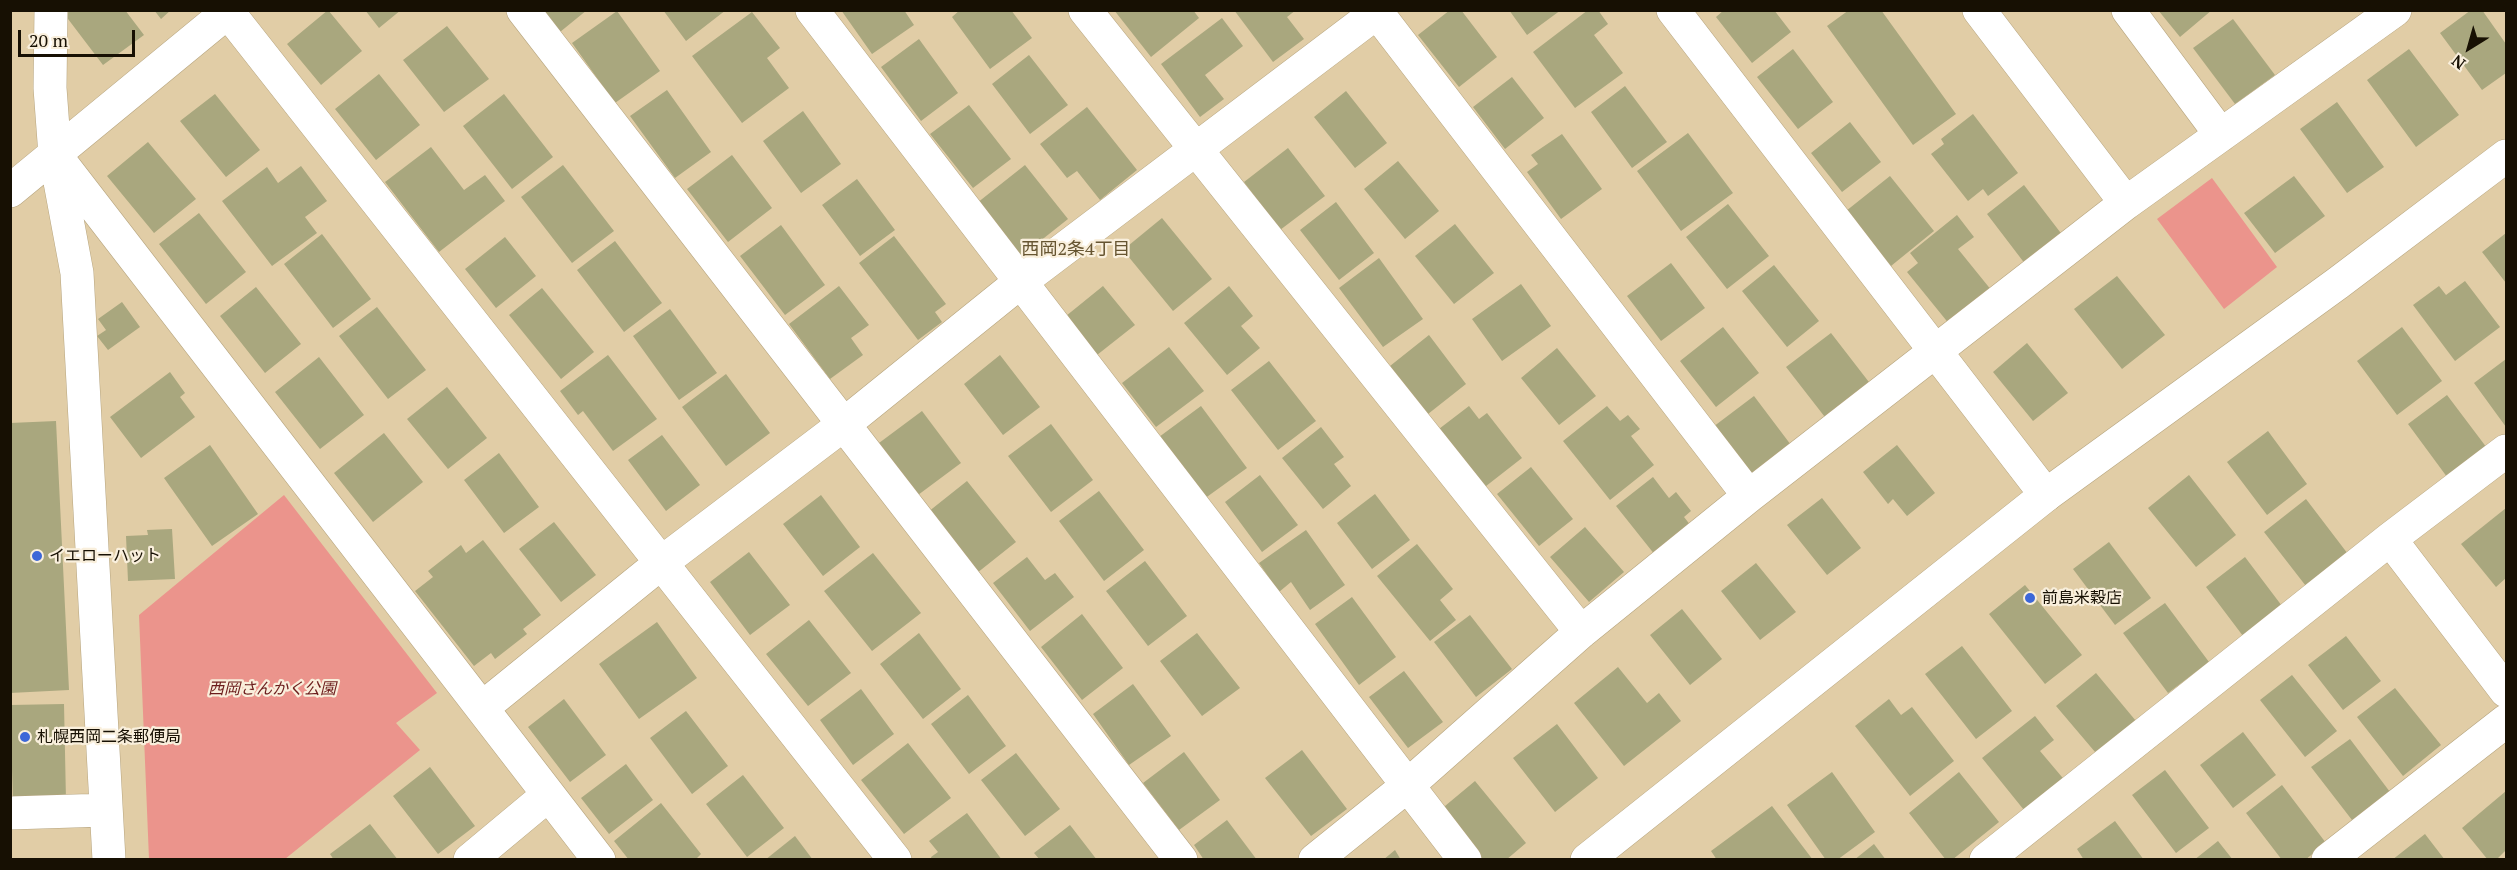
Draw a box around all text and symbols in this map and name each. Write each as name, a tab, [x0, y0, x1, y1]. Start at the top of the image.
scale bar	[21, 18, 138, 56]
north arrow	[2439, 18, 2499, 78]
text: 20 m	[29, 28, 68, 52]
text: N	[2447, 50, 2470, 75]
district label: 西岡2条4丁目	[1021, 239, 1131, 261]
place label: イエローハット	[49, 546, 161, 566]
marker: イエローハット	[30, 549, 44, 563]
place label: 前島米穀店	[2042, 588, 2122, 608]
marker: 前島米穀店	[2023, 591, 2037, 605]
park label: 西岡さんかく公園	[208, 679, 336, 699]
place label: 札幌西岡二条郵便局	[37, 727, 181, 747]
marker: 札幌西岡二条郵便局	[18, 730, 32, 744]

